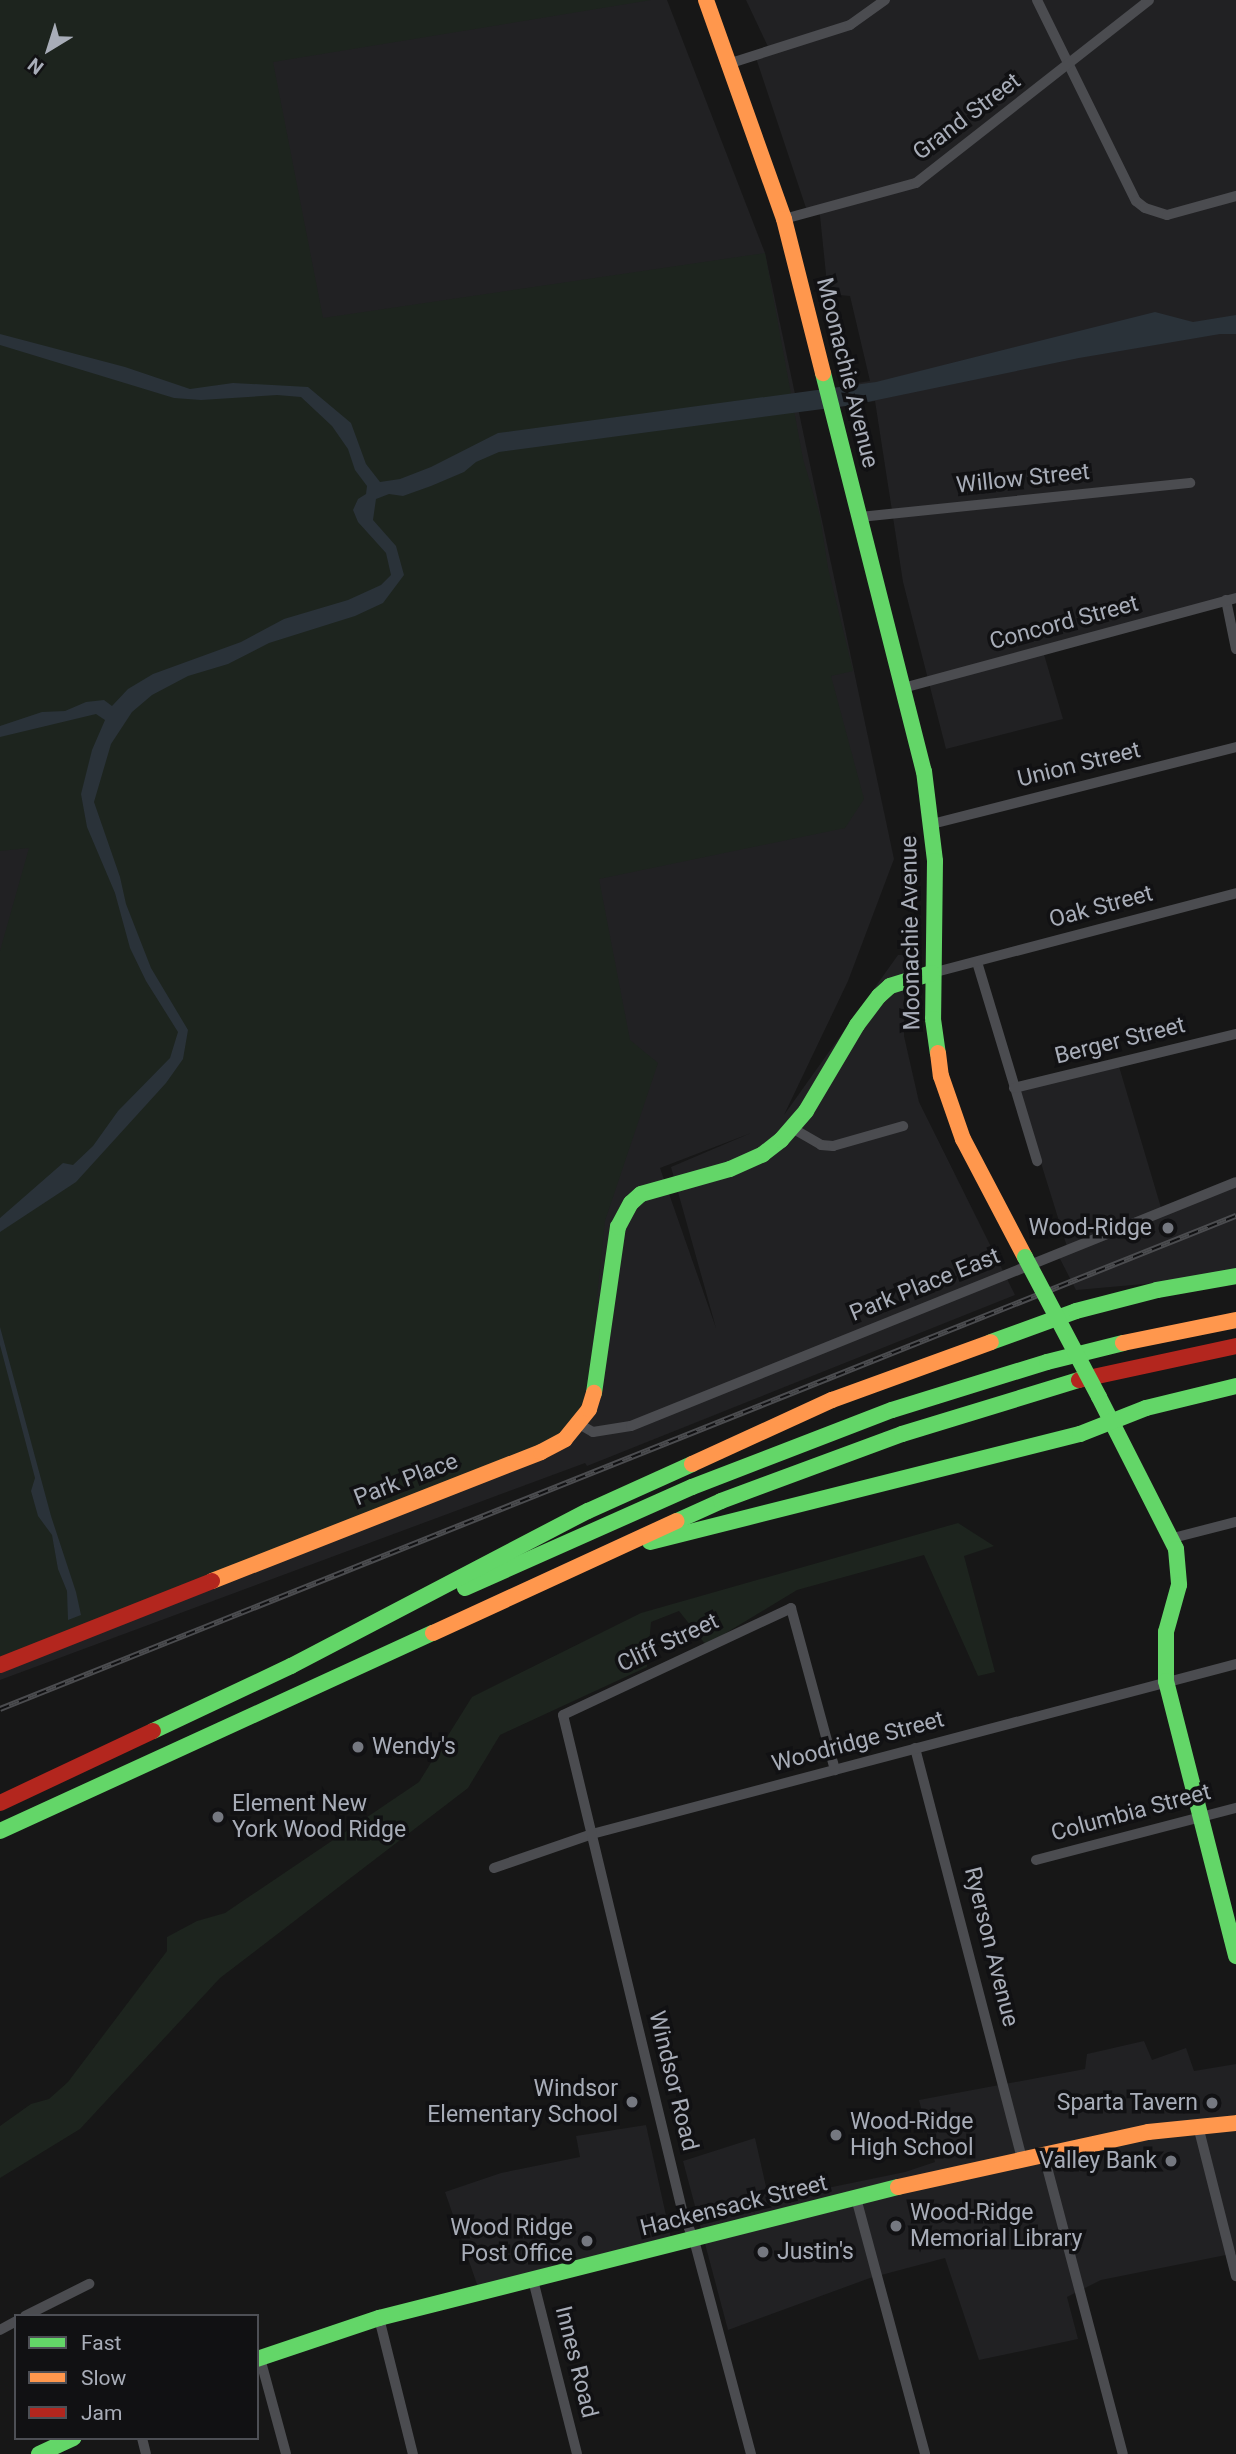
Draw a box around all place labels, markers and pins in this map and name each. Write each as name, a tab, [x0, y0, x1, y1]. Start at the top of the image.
place label: Wood-Ridge	[1029, 1214, 1152, 1242]
marker: Wood-Ridge	[1158, 1218, 1178, 1238]
place label: Wendy's	[372, 1733, 456, 1761]
marker: Wendy's	[350, 1739, 366, 1755]
place label: Element New York Wood Ridge	[232, 1790, 406, 1844]
marker: Element New York Wood Ridge	[210, 1809, 226, 1825]
place label: Windsor Elementary School	[427, 2075, 618, 2129]
place label: Sparta Tavern	[1056, 2089, 1198, 2117]
marker: Windsor Elementary School	[624, 2094, 640, 2110]
marker: Sparta Tavern	[1204, 2095, 1220, 2111]
place label: Wood-Ridge High School	[850, 2108, 973, 2162]
marker: Wood-Ridge High School	[828, 2127, 844, 2143]
place label: Valley Bank	[1039, 2147, 1157, 2175]
marker: Valley Bank	[1163, 2153, 1179, 2169]
place label: Wood-Ridge Memorial Library	[910, 2199, 1082, 2253]
place label: Wood Ridge Post Office	[450, 2214, 573, 2268]
marker: Wood-Ridge Memorial Library	[888, 2218, 904, 2234]
marker: Wood Ridge Post Office	[579, 2233, 595, 2249]
place label: Justin's	[777, 2238, 854, 2266]
marker: Justin's	[755, 2244, 771, 2260]

